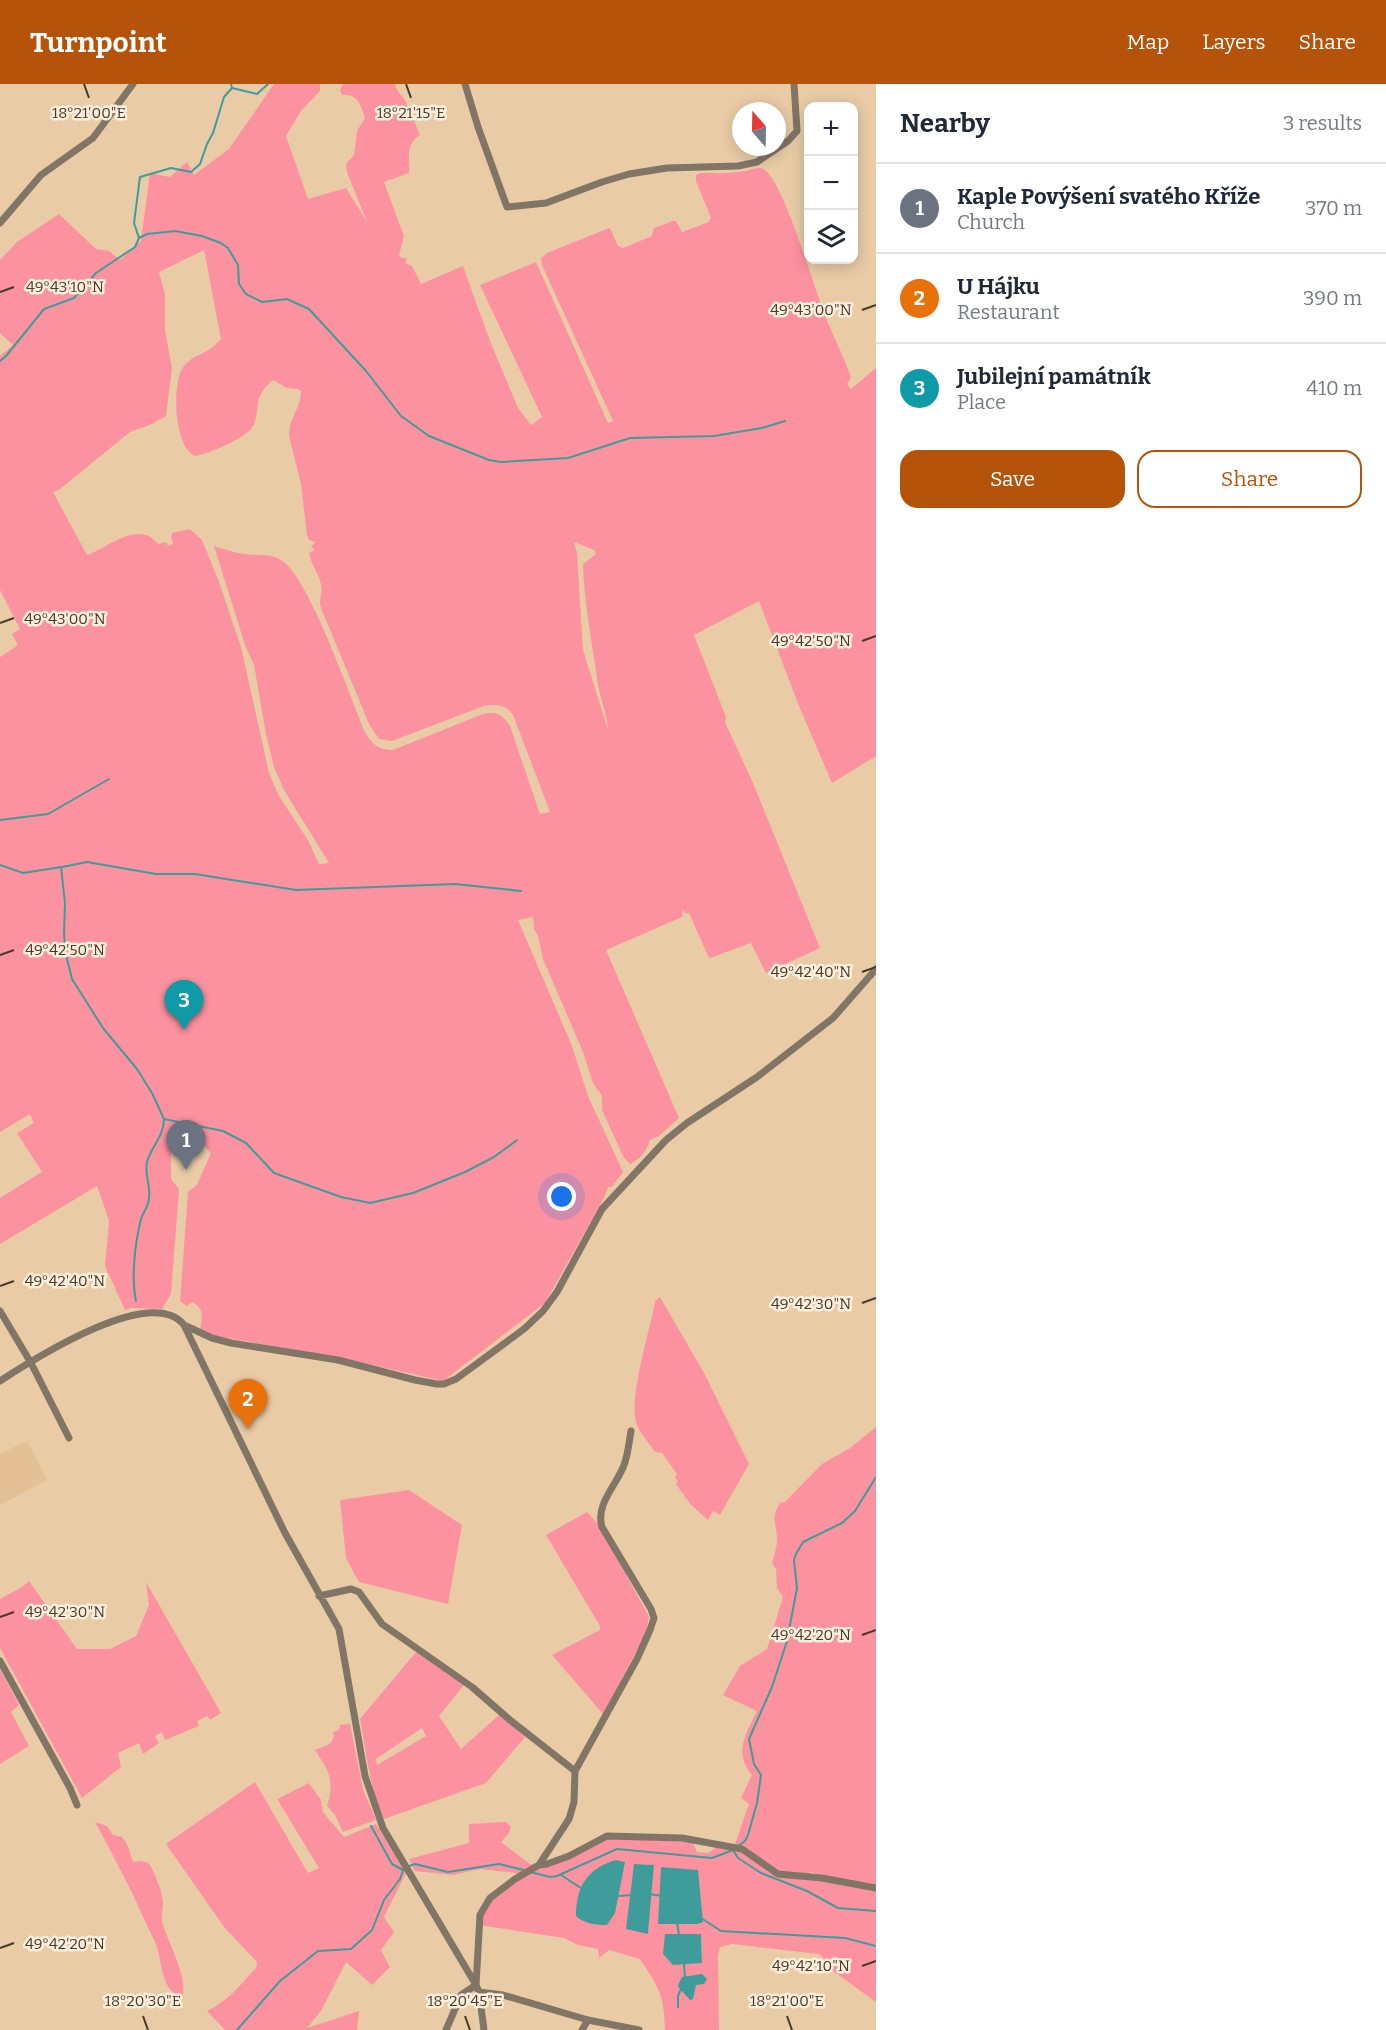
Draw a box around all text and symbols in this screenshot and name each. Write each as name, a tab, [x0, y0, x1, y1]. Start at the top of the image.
text: Turnpoint	[30, 26, 167, 59]
text: Map	[1127, 29, 1169, 55]
text: Layers	[1202, 29, 1266, 55]
text: Share	[1299, 29, 1356, 55]
north arrow	[732, 102, 786, 156]
map controls	[804, 102, 858, 264]
button: +	[804, 102, 858, 156]
text: 18°21'00"E	[52, 104, 126, 122]
text: 18°21'15"E	[377, 104, 445, 122]
text: Nearby	[900, 108, 990, 139]
text: 3 results	[1283, 111, 1362, 135]
button: −	[804, 156, 858, 210]
text: Kaple Povýšení svatého Kříže	[957, 183, 1260, 210]
text: 1	[915, 196, 924, 220]
text: 370 m	[1305, 196, 1362, 220]
button: layers	[804, 210, 858, 264]
text: Church	[957, 210, 1025, 234]
text: U Hájku	[957, 273, 1040, 300]
text: 49°43'10"N	[26, 278, 104, 296]
text: 2	[914, 286, 925, 310]
text: 390 m	[1303, 286, 1362, 310]
text: Restaurant	[957, 300, 1060, 324]
text: 49°43'00"N	[770, 301, 852, 319]
text: Jubilejní památník	[957, 363, 1151, 390]
text: 3	[914, 376, 925, 400]
text: 410 m	[1306, 376, 1362, 400]
text: Place	[957, 390, 1006, 414]
button: Save	[900, 450, 1125, 508]
button: Share	[1137, 450, 1362, 508]
text: 49°43'00"N	[24, 610, 106, 628]
text: 49°42'50"N	[771, 632, 851, 650]
text: 49°42'50"N	[25, 941, 105, 959]
text: 49°42'40"N	[771, 963, 851, 981]
pin: 3	[164, 980, 204, 1030]
pin: 1	[166, 1120, 206, 1170]
your location	[547, 1182, 576, 1211]
text: 49°42'40"N	[25, 1272, 105, 1290]
text: 49°42'30"N	[771, 1295, 851, 1313]
pin: 2	[228, 1380, 268, 1429]
text: 49°42'30"N	[25, 1603, 105, 1621]
text: 49°42'20"N	[771, 1626, 851, 1644]
text: 49°42'20"N	[25, 1935, 105, 1953]
text: 49°42'10"N	[772, 1957, 850, 1975]
text: 18°20'30"E	[105, 1992, 181, 2010]
text: 18°20'45"E	[428, 1992, 502, 2010]
text: 18°21'00"E	[750, 1992, 824, 2010]

